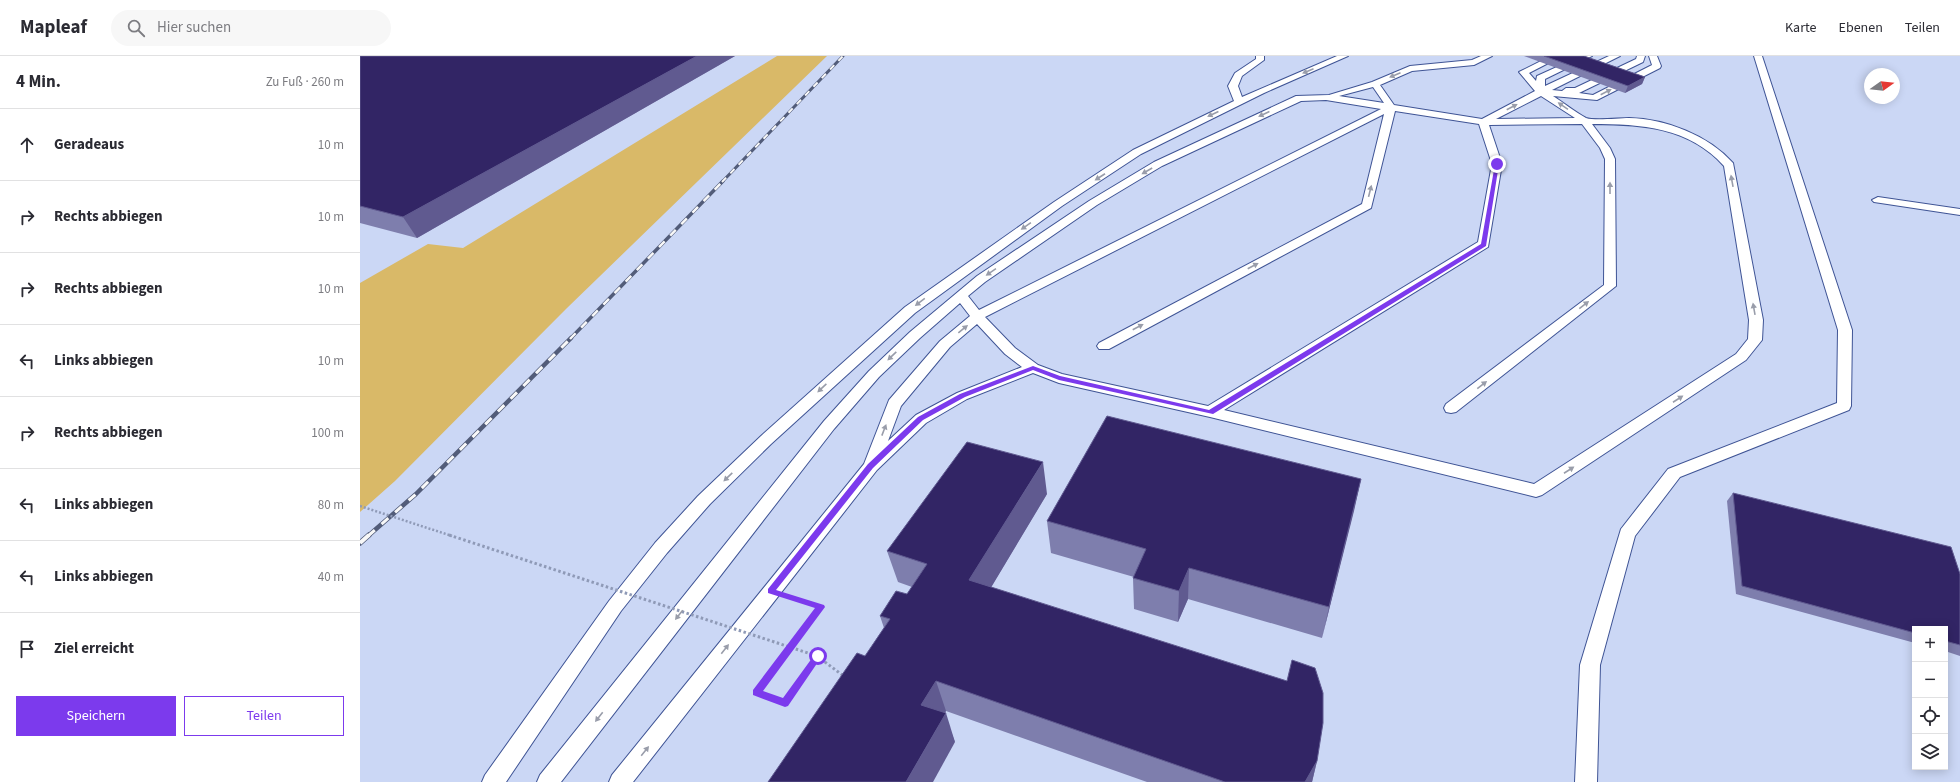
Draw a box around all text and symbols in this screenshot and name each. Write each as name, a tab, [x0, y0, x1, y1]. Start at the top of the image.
search box	[111, 10, 391, 46]
text: Mapleaf	[20, 14, 87, 41]
icon: search	[125, 17, 147, 39]
text: Hier suchen	[157, 17, 231, 38]
text: Karte	[1785, 18, 1817, 38]
text: Ebenen	[1839, 18, 1883, 38]
text: Teilen	[1905, 18, 1940, 38]
one-way arrow	[1302, 68, 1313, 74]
north arrow	[1864, 68, 1900, 104]
text: 4 Min.	[16, 70, 61, 94]
text: Zu Fuß · 260 m	[266, 73, 344, 91]
one-way arrow	[1389, 73, 1401, 79]
one-way arrow	[1601, 88, 1612, 95]
one-way arrow	[1557, 103, 1569, 110]
one-way arrow	[1506, 104, 1518, 110]
one-way arrow	[1207, 111, 1219, 117]
one-way arrow	[1258, 111, 1270, 117]
icon: ahead	[16, 134, 38, 156]
text: Geradeaus	[54, 134, 124, 155]
text: 10 m	[318, 136, 344, 154]
route end	[1488, 155, 1506, 173]
one-way arrow	[1141, 167, 1153, 174]
one-way arrow	[1094, 173, 1105, 180]
one-way arrow	[1728, 175, 1734, 187]
one-way arrow	[1607, 181, 1613, 194]
one-way arrow	[1368, 185, 1374, 197]
icon: right	[16, 206, 38, 228]
text: Rechts abbiegen	[54, 206, 163, 227]
text: 10 m	[318, 208, 344, 226]
one-way arrow	[1020, 222, 1031, 230]
one-way arrow	[1247, 263, 1259, 270]
one-way arrow	[986, 268, 996, 276]
icon: right	[16, 278, 38, 300]
text: Rechts abbiegen	[54, 278, 163, 299]
text: 10 m	[318, 280, 344, 298]
one-way arrow	[915, 298, 925, 306]
one-way arrow	[1579, 301, 1590, 309]
one-way arrow	[1751, 302, 1757, 315]
one-way arrow	[958, 324, 969, 333]
one-way arrow	[1132, 324, 1144, 331]
icon: left	[16, 350, 38, 372]
text: Links abbiegen	[54, 350, 153, 371]
one-way arrow	[887, 351, 897, 361]
text: 10 m	[318, 352, 344, 370]
one-way arrow	[1476, 380, 1487, 389]
one-way arrow	[817, 383, 827, 393]
one-way arrow	[1672, 395, 1683, 403]
icon: right	[16, 422, 38, 444]
text: Rechts abbiegen	[54, 422, 163, 443]
one-way arrow	[882, 423, 888, 435]
text: 100 m	[311, 424, 344, 442]
one-way arrow	[1563, 466, 1574, 474]
one-way arrow	[723, 472, 733, 482]
icon: left	[16, 494, 38, 516]
text: Links abbiegen	[54, 494, 153, 515]
text: 80 m	[318, 496, 344, 514]
icon: left	[16, 566, 38, 588]
text: Links abbiegen	[54, 566, 153, 587]
text: 40 m	[318, 568, 344, 586]
one-way arrow	[675, 609, 683, 620]
map controls	[1912, 626, 1948, 770]
button: +	[1912, 626, 1948, 662]
icon: arrive	[16, 638, 38, 660]
text: Ziel erreicht	[54, 638, 134, 659]
one-way arrow	[721, 644, 729, 655]
route start	[809, 647, 827, 665]
button: −	[1912, 662, 1948, 698]
button: Speichern	[16, 696, 176, 736]
button: Teilen	[184, 696, 344, 736]
button: locate	[1912, 698, 1948, 734]
one-way arrow	[594, 711, 603, 722]
button: layers	[1912, 734, 1948, 770]
one-way arrow	[640, 746, 649, 757]

